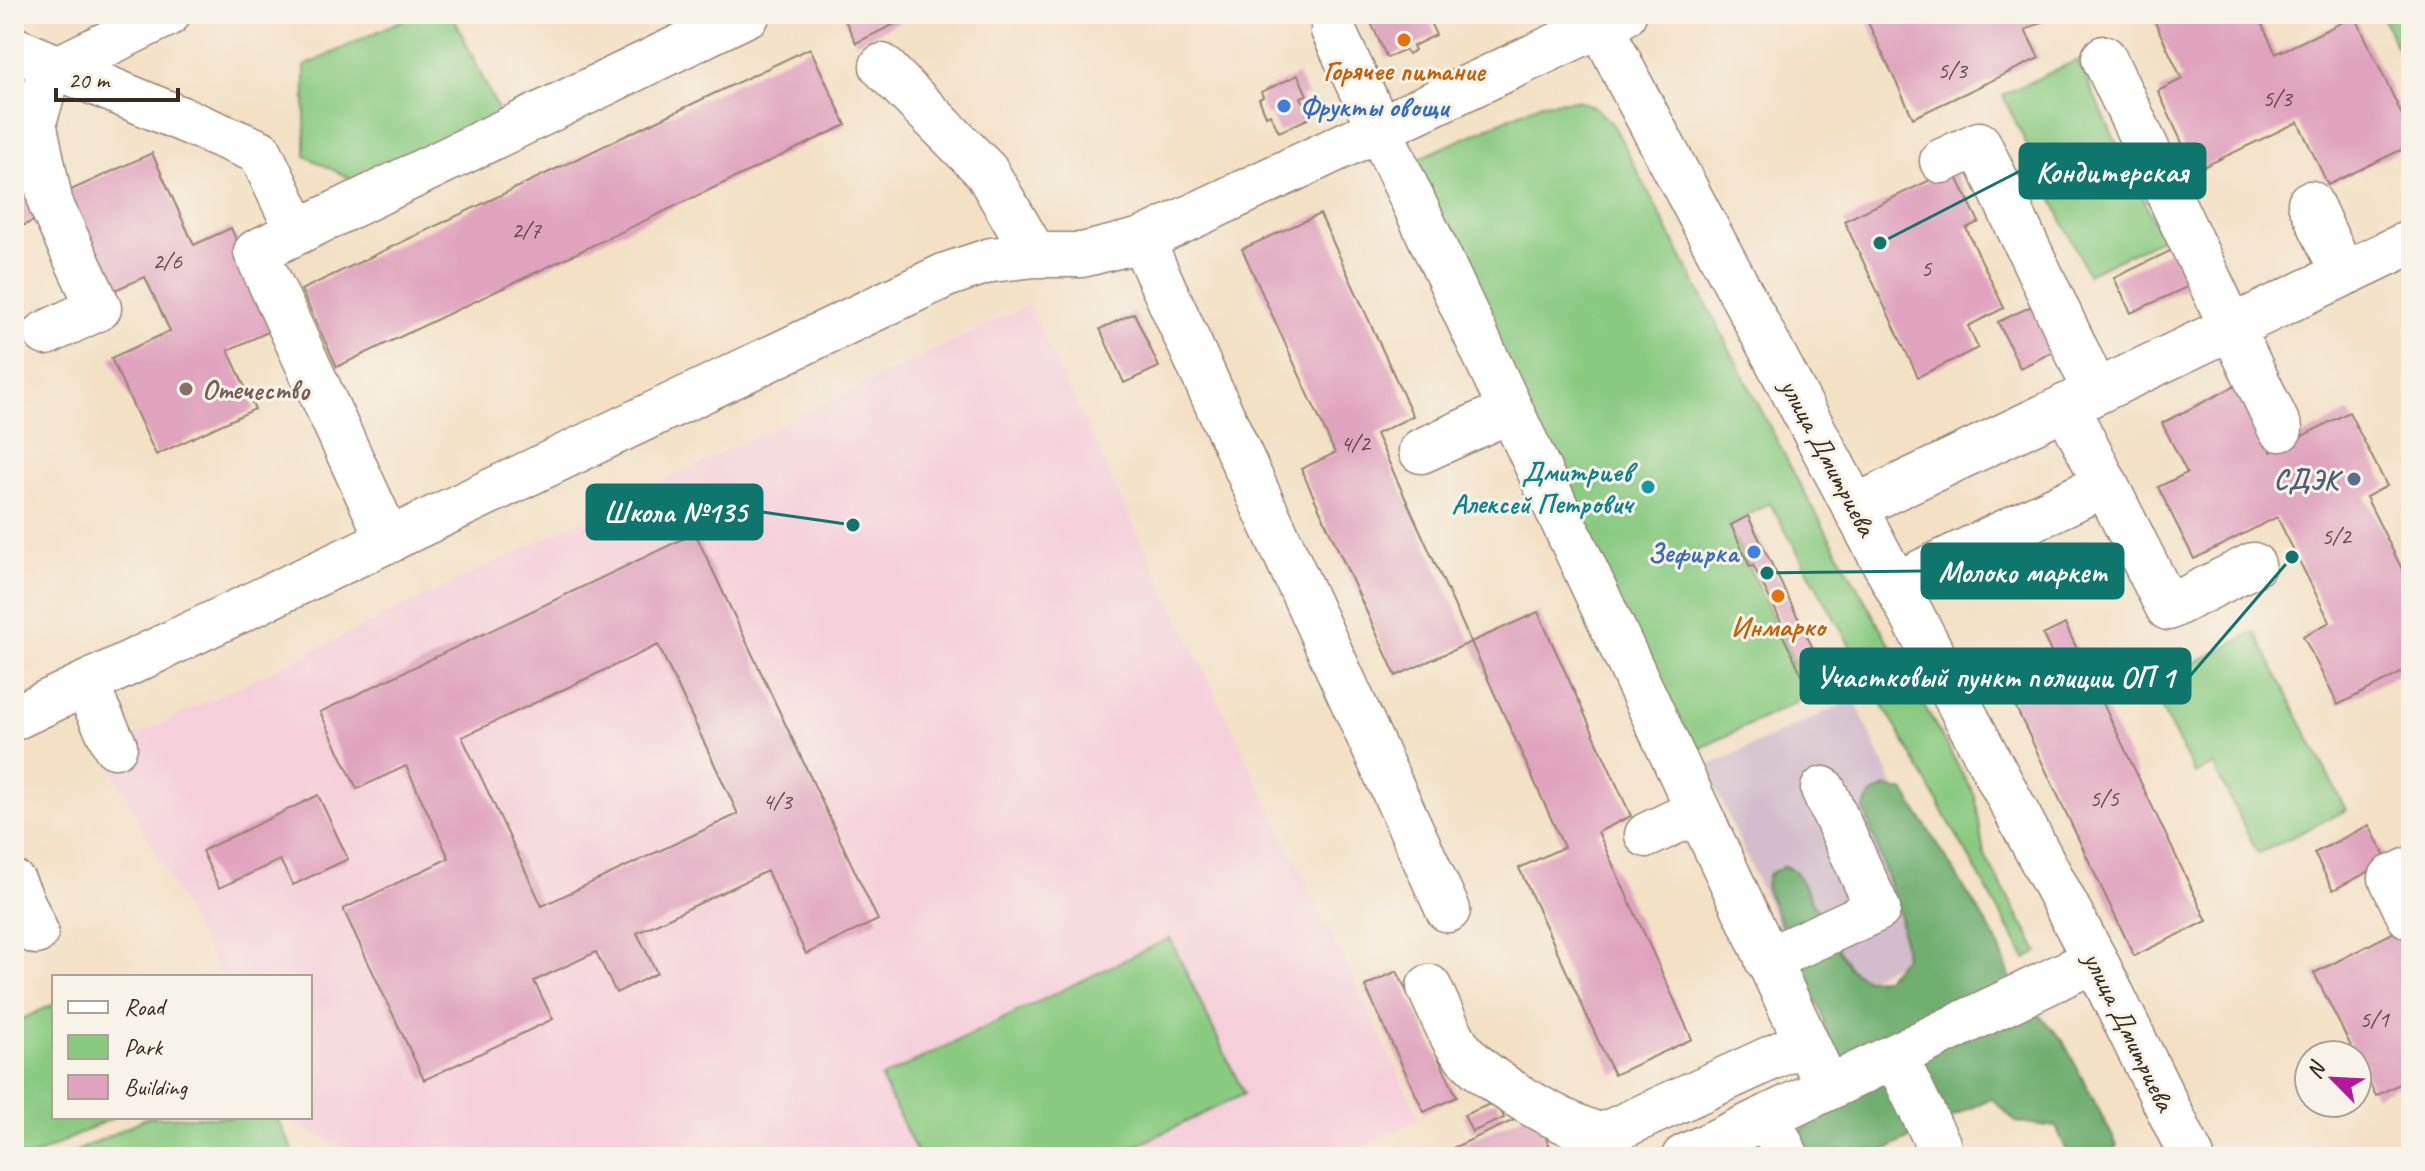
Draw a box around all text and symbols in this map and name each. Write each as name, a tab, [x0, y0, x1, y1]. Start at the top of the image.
marker: Горячее питание	[1395, 31, 1413, 49]
scale bar	[56, 52, 178, 102]
place label: Горячее питание	[1323, 53, 1487, 88]
house number: 5/3	[1937, 55, 1969, 85]
text: 20 m	[68, 65, 111, 95]
house number: 5/3	[2262, 83, 2294, 113]
place label: Фрукты овощи	[1300, 89, 1451, 124]
marker: Фрукты овощи	[1275, 97, 1293, 115]
callout: Кондитерская	[2020, 144, 2205, 198]
text: Кондитерская	[2036, 153, 2191, 191]
house number: 2/7	[511, 215, 542, 245]
house number: 2/6	[152, 246, 183, 276]
house number: 5	[1921, 253, 1933, 283]
street label: улица Дмитриева	[1772, 371, 1885, 543]
place label: Отечество	[202, 372, 311, 407]
marker: Отечество	[177, 380, 195, 398]
house number: 4/2	[1340, 428, 1372, 458]
place label: Дмитриев Алексей Петрович	[1451, 454, 1638, 521]
place label: СДЭК	[2274, 462, 2344, 497]
marker: СДЭК	[2345, 470, 2363, 488]
marker: Дмитриев Алексей Петрович	[1639, 478, 1657, 496]
callout: Школа №135	[587, 485, 762, 539]
text: Школа №135	[603, 493, 750, 531]
house number: 5/2	[2321, 521, 2353, 551]
place label: Зефирка	[1648, 535, 1741, 570]
marker: Зефирка	[1745, 543, 1763, 561]
callout: Молоко маркет	[1922, 544, 2123, 598]
text: Молоко маркет	[1938, 553, 2108, 591]
marker: Инмарко	[1769, 587, 1787, 605]
place label: Инмарко	[1731, 609, 1828, 644]
callout: Участковый пункт полиции ОП 1	[1801, 649, 2190, 703]
text: Участковый пункт полиции ОП 1	[1816, 658, 2178, 696]
house number: 5/5	[2089, 783, 2120, 813]
house number: 4/3	[762, 786, 794, 816]
street label: улица Дмитриева	[2075, 944, 2184, 1118]
legend	[52, 975, 312, 1119]
text: Road	[124, 992, 168, 1022]
house number: 5/1	[2359, 1004, 2390, 1034]
text: Park	[124, 1032, 164, 1062]
north arrow	[2293, 1039, 2373, 1119]
text: N	[2300, 1056, 2333, 1083]
text: Building	[124, 1072, 189, 1102]

